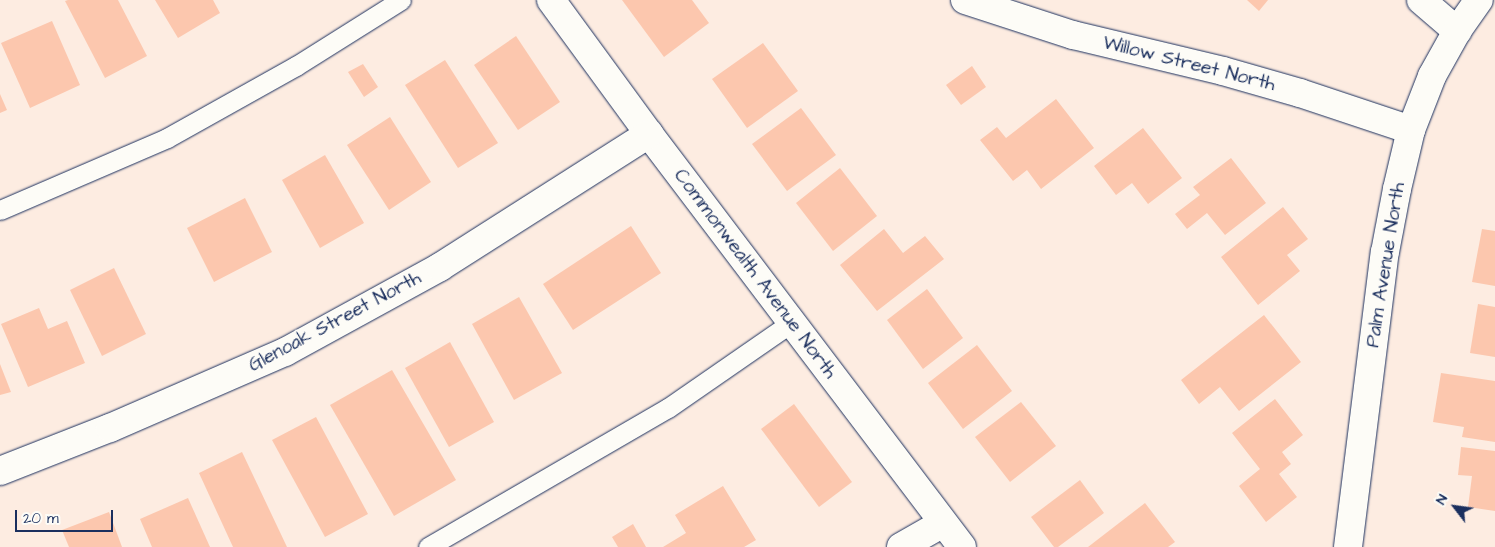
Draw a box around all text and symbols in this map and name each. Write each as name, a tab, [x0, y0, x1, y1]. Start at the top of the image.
street label: Willow Street North	[1100, 32, 1278, 96]
street label: Commonwealth Avenue North	[669, 165, 841, 383]
street label: Palm Avenue North	[1362, 181, 1410, 349]
street label: Glenoak Street North	[245, 267, 425, 377]
north arrow	[1430, 482, 1480, 532]
text: N	[1431, 491, 1453, 508]
scale bar	[18, 500, 115, 532]
text: 20 m	[23, 508, 59, 529]

